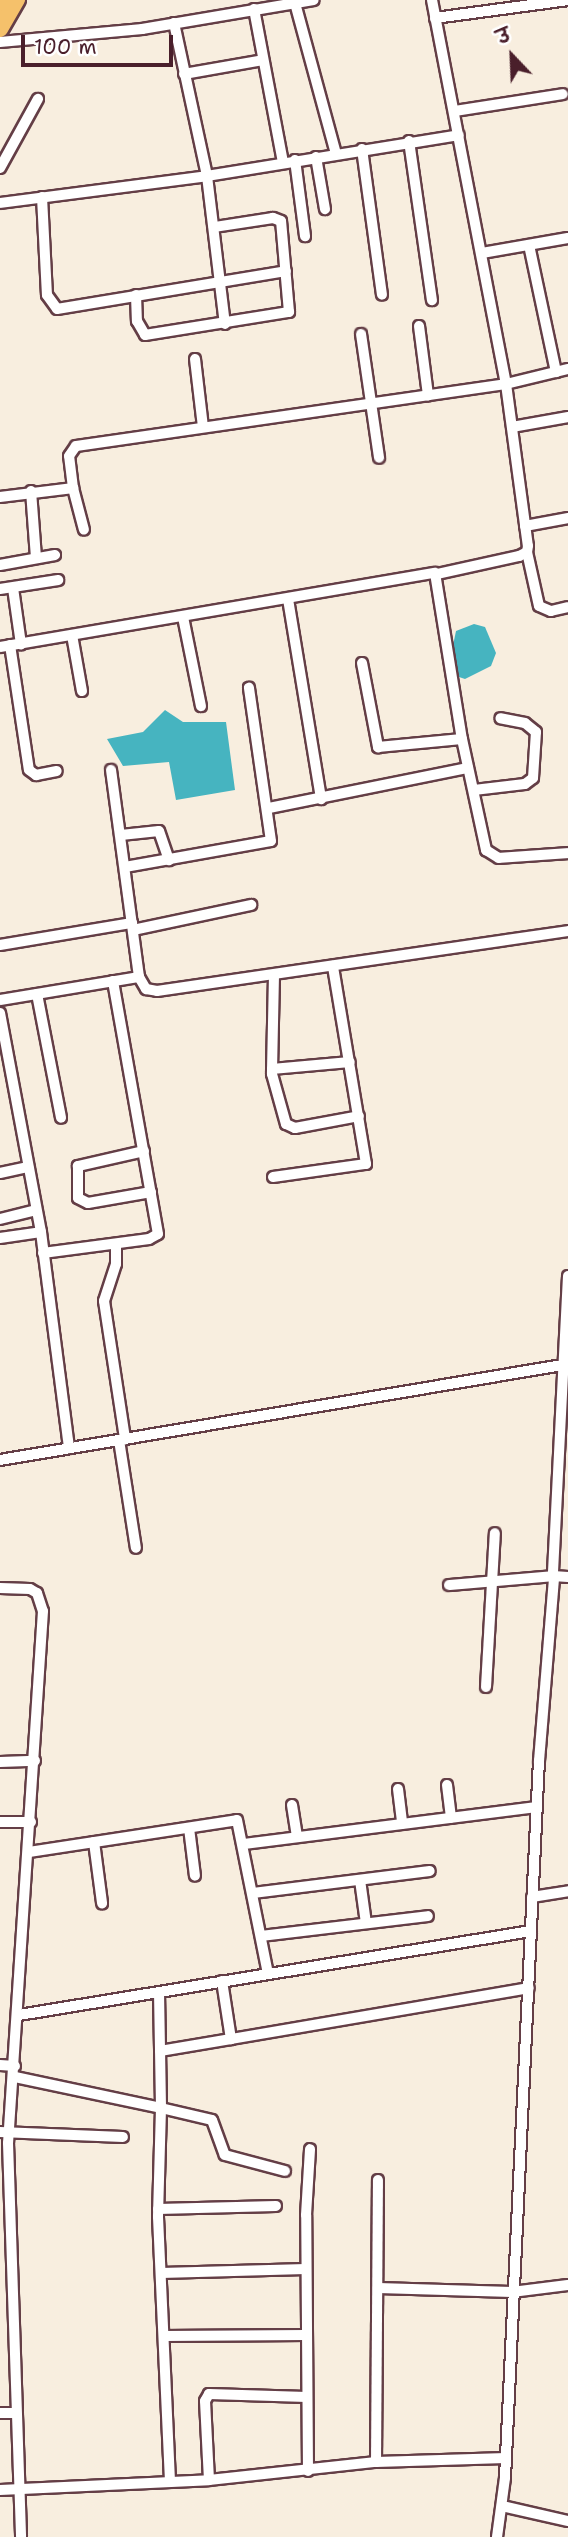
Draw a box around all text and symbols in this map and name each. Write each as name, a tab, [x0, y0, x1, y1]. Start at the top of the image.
scale bar	[24, 21, 177, 65]
north arrow	[477, 21, 547, 91]
text: उ	[493, 22, 514, 50]
text: 100 m	[34, 33, 97, 61]

